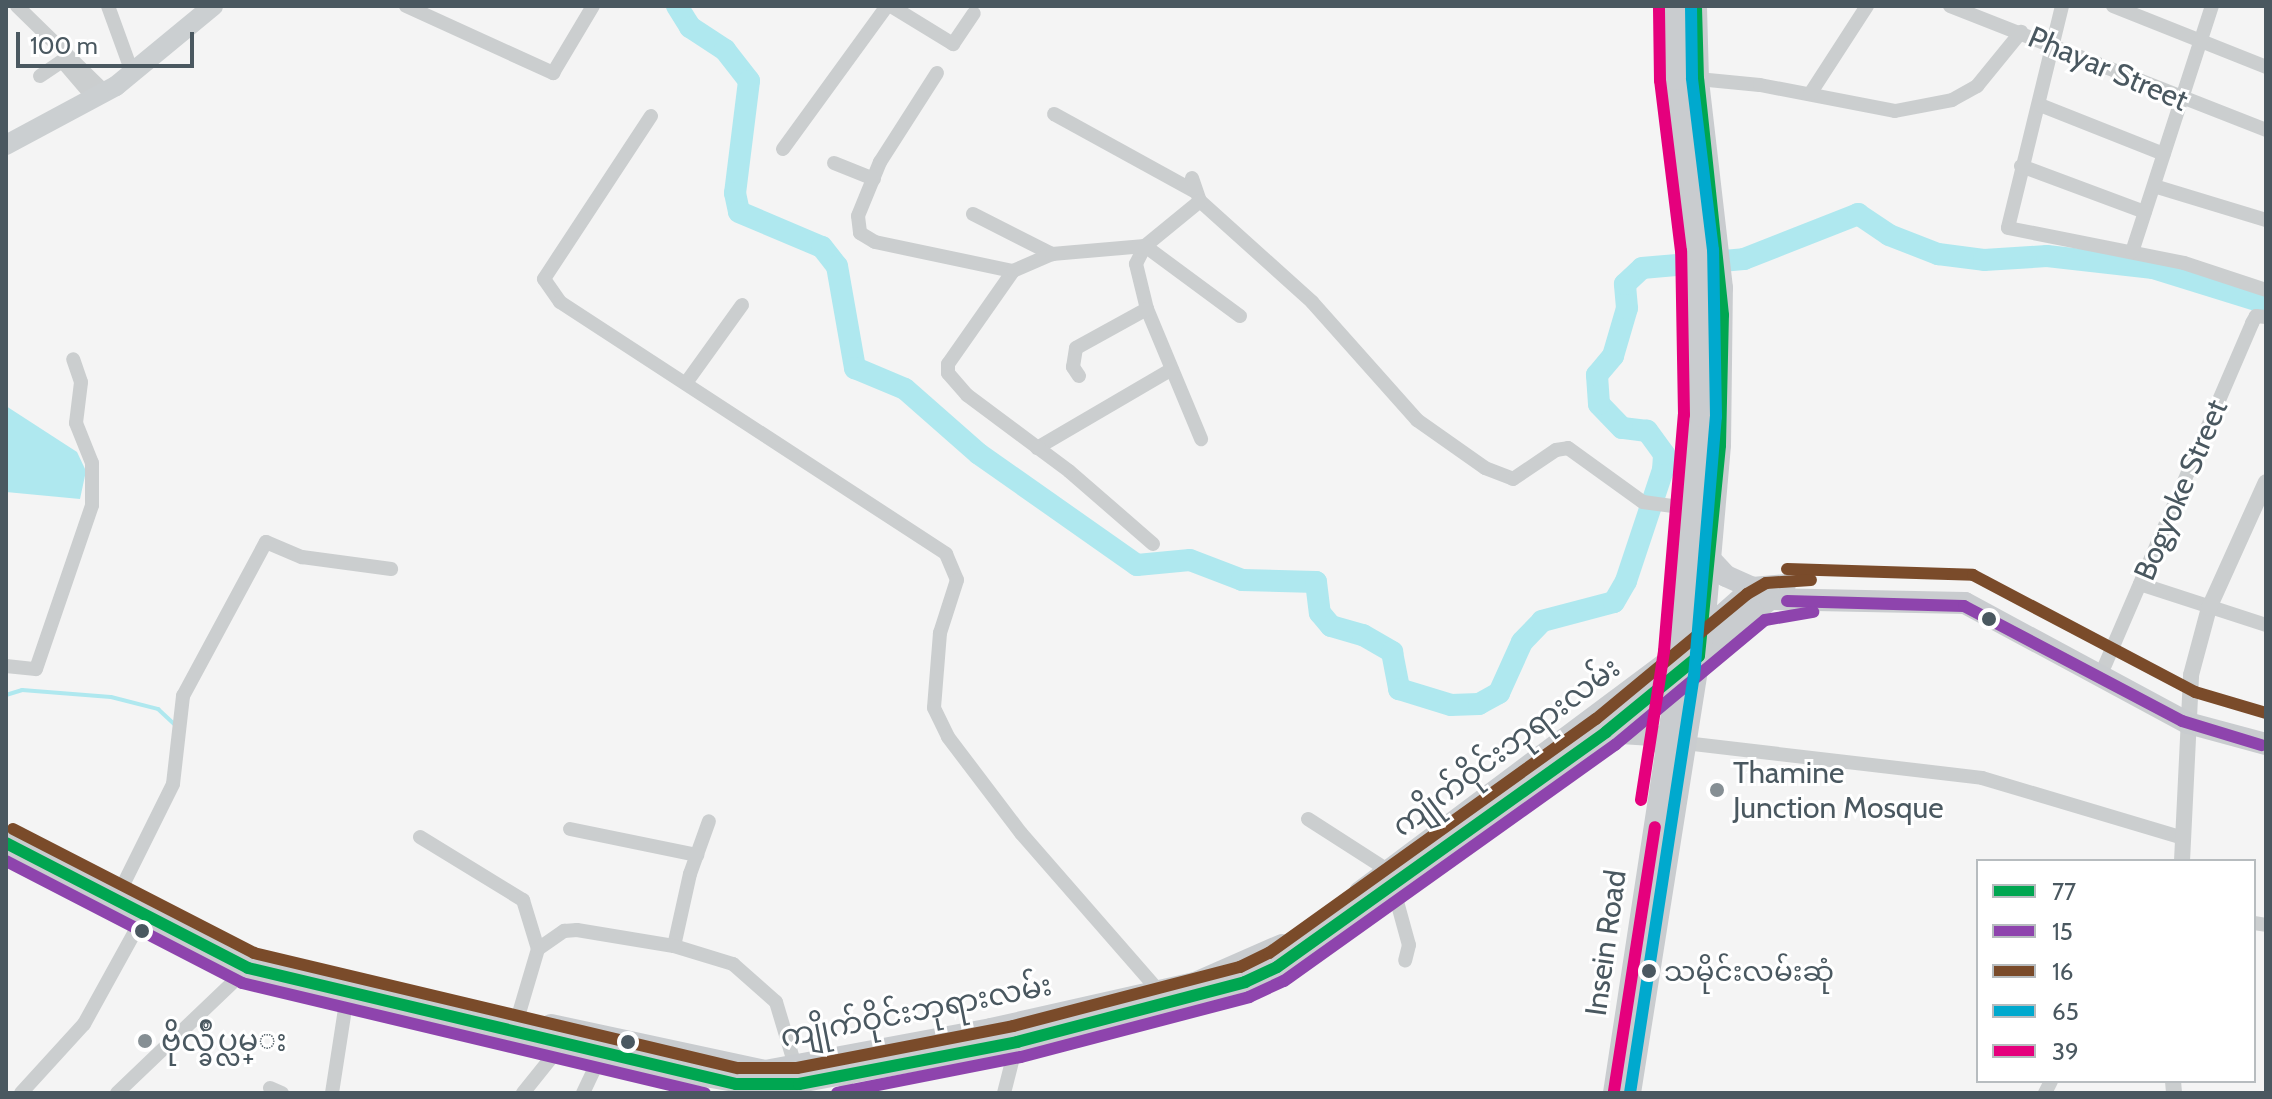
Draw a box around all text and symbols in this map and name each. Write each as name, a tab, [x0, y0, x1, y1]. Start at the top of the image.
scale bar	[20, 16, 198, 66]
street label: Phayar Street	[2023, 19, 2193, 119]
text: 100 m	[30, 31, 98, 60]
street label: Bogyoke Street	[2127, 394, 2235, 586]
unlabelled marker	[1981, 611, 1997, 627]
street label: ကျိုက်ဝိုင်းဘုရားလမ်း	[1385, 650, 1627, 844]
place label: Thamine Junction Mosque	[1733, 755, 1944, 826]
marker: Thamine Junction Mosque	[1708, 781, 1726, 799]
legend	[1976, 859, 2256, 1083]
street label: Insein Road	[1578, 868, 1634, 1018]
text: 77	[2052, 877, 2076, 906]
text: 15	[2052, 917, 2073, 946]
unlabelled marker	[134, 923, 150, 939]
place label: သမိုင်းလမ်းဆုံ	[1664, 954, 1834, 988]
text: 16	[2052, 957, 2073, 986]
marker: သမိုင်းလမ်းဆုံ	[1641, 963, 1657, 979]
street label: ကျိုက်ဝိုင်းဘုရားလမ်း	[777, 967, 1055, 1055]
text: 65	[2052, 997, 2079, 1026]
place label: ဗိုလ္ခ်ဳပ္လမ္း	[161, 1023, 287, 1059]
marker: ဗိုလ္ခ်ဳပ္လမ္း	[136, 1032, 154, 1050]
unlabelled marker	[620, 1034, 636, 1050]
text: 39	[2052, 1037, 2079, 1066]

